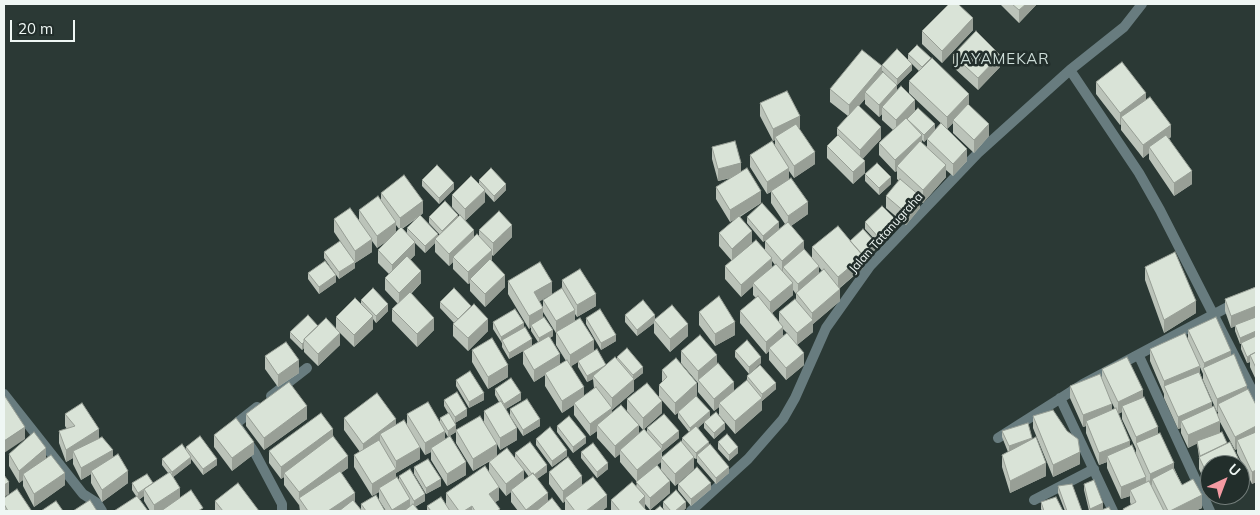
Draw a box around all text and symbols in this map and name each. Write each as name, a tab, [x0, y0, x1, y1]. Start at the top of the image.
scale bar	[12, 10, 78, 42]
text: 20 m	[18, 19, 53, 38]
district label: JAYAMEKAR	[953, 50, 1051, 68]
street label: Jalan Tatanugraha	[846, 190, 926, 276]
north arrow	[1200, 455, 1250, 505]
text: U	[1225, 460, 1244, 480]

